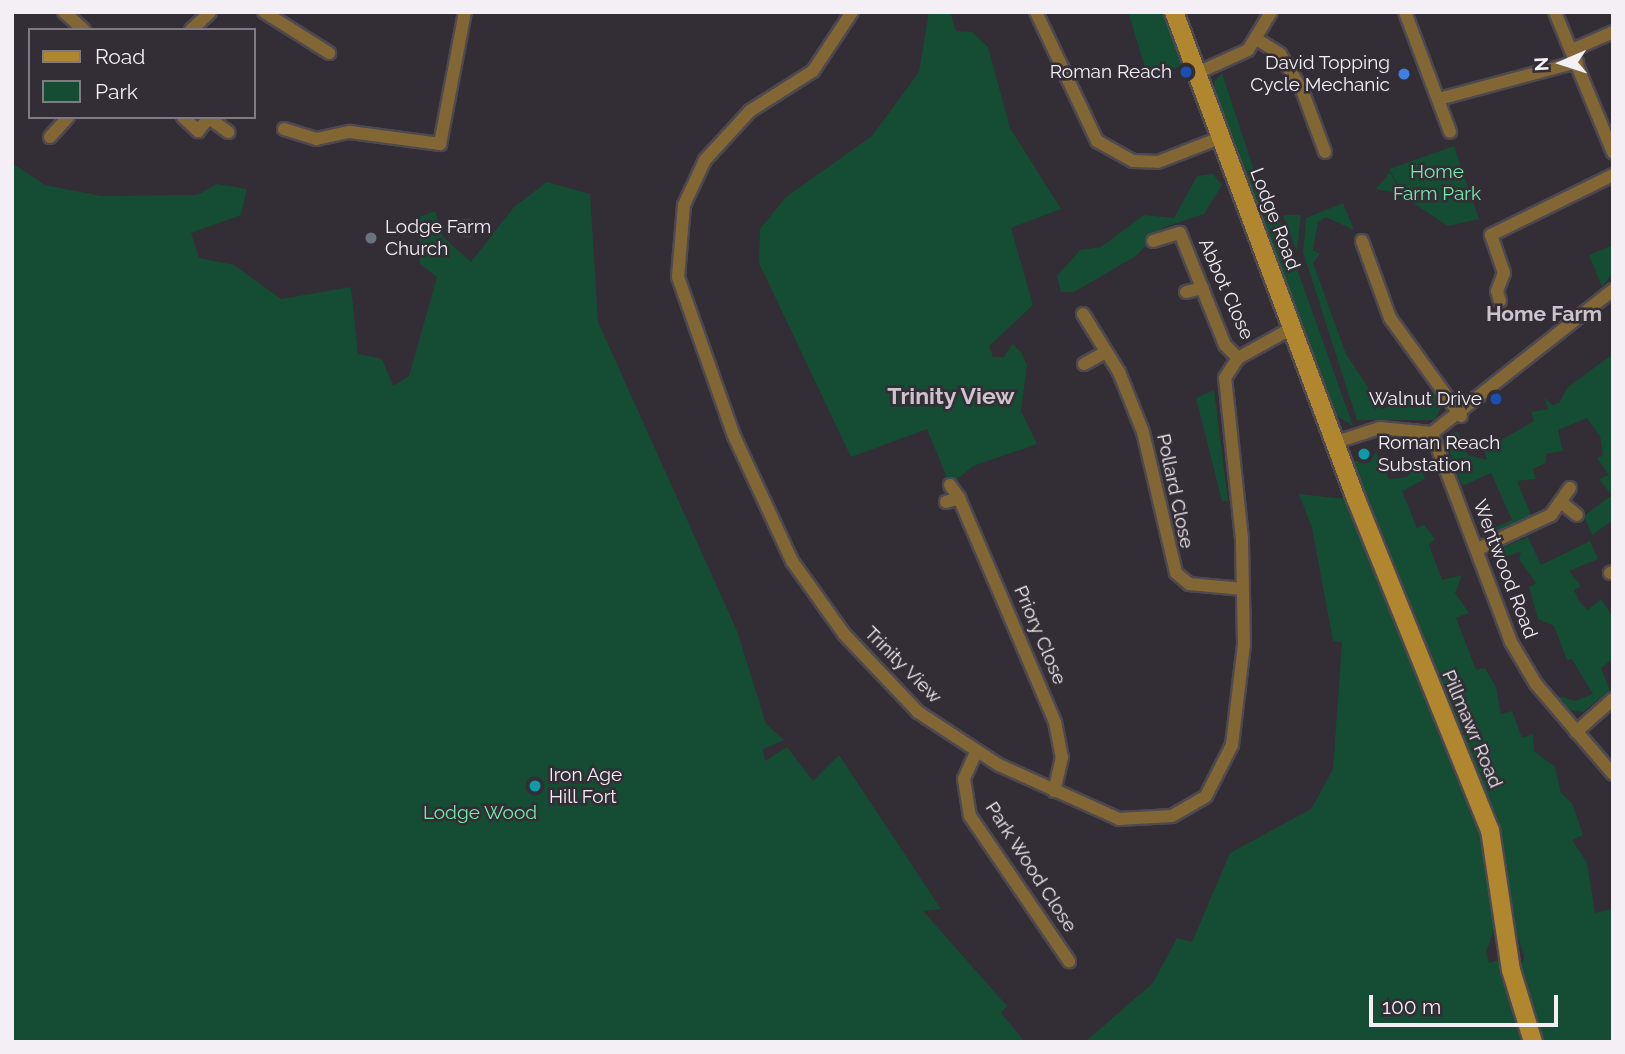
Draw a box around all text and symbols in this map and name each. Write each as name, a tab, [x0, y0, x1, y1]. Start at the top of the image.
legend	[28, 28, 256, 119]
north arrow	[1527, 28, 1597, 98]
text: Road	[95, 44, 145, 69]
place label: David Topping Cycle Mechanic	[1250, 52, 1390, 96]
text: N	[1530, 56, 1552, 72]
place label: Roman Reach	[1050, 61, 1172, 83]
marker: Roman Reach	[1178, 64, 1194, 80]
marker: David Topping Cycle Mechanic	[1396, 66, 1412, 82]
text: Park	[95, 79, 138, 104]
park label: Home Farm Park	[1393, 161, 1481, 205]
street label: Lodge Road	[1245, 165, 1305, 273]
place label: Lodge Farm Church	[385, 216, 491, 260]
marker: Lodge Farm Church	[363, 230, 379, 246]
street label: Abbot Close	[1194, 235, 1258, 343]
district label: Home Farm	[1486, 301, 1602, 327]
district label: Trinity View	[887, 382, 1015, 410]
place label: Walnut Drive	[1369, 388, 1482, 410]
marker: Walnut Drive	[1488, 391, 1504, 407]
street label: Pollard Close	[1152, 432, 1198, 550]
place label: Roman Reach Substation	[1378, 432, 1500, 476]
marker: Roman Reach Substation	[1356, 446, 1372, 462]
street label: Wentwood Road	[1468, 496, 1542, 642]
street label: Priory Close	[1009, 582, 1071, 688]
street label: Trinity View	[859, 621, 947, 709]
street label: Pillmawr Road	[1437, 666, 1507, 792]
place label: Iron Age Hill Fort	[549, 764, 623, 808]
marker: Iron Age Hill Fort	[527, 778, 543, 794]
street label: Park Wood Close	[980, 797, 1082, 937]
park label: Lodge Wood	[423, 802, 537, 824]
scale bar	[1373, 981, 1562, 1025]
text: 100 m	[1382, 994, 1441, 1019]

